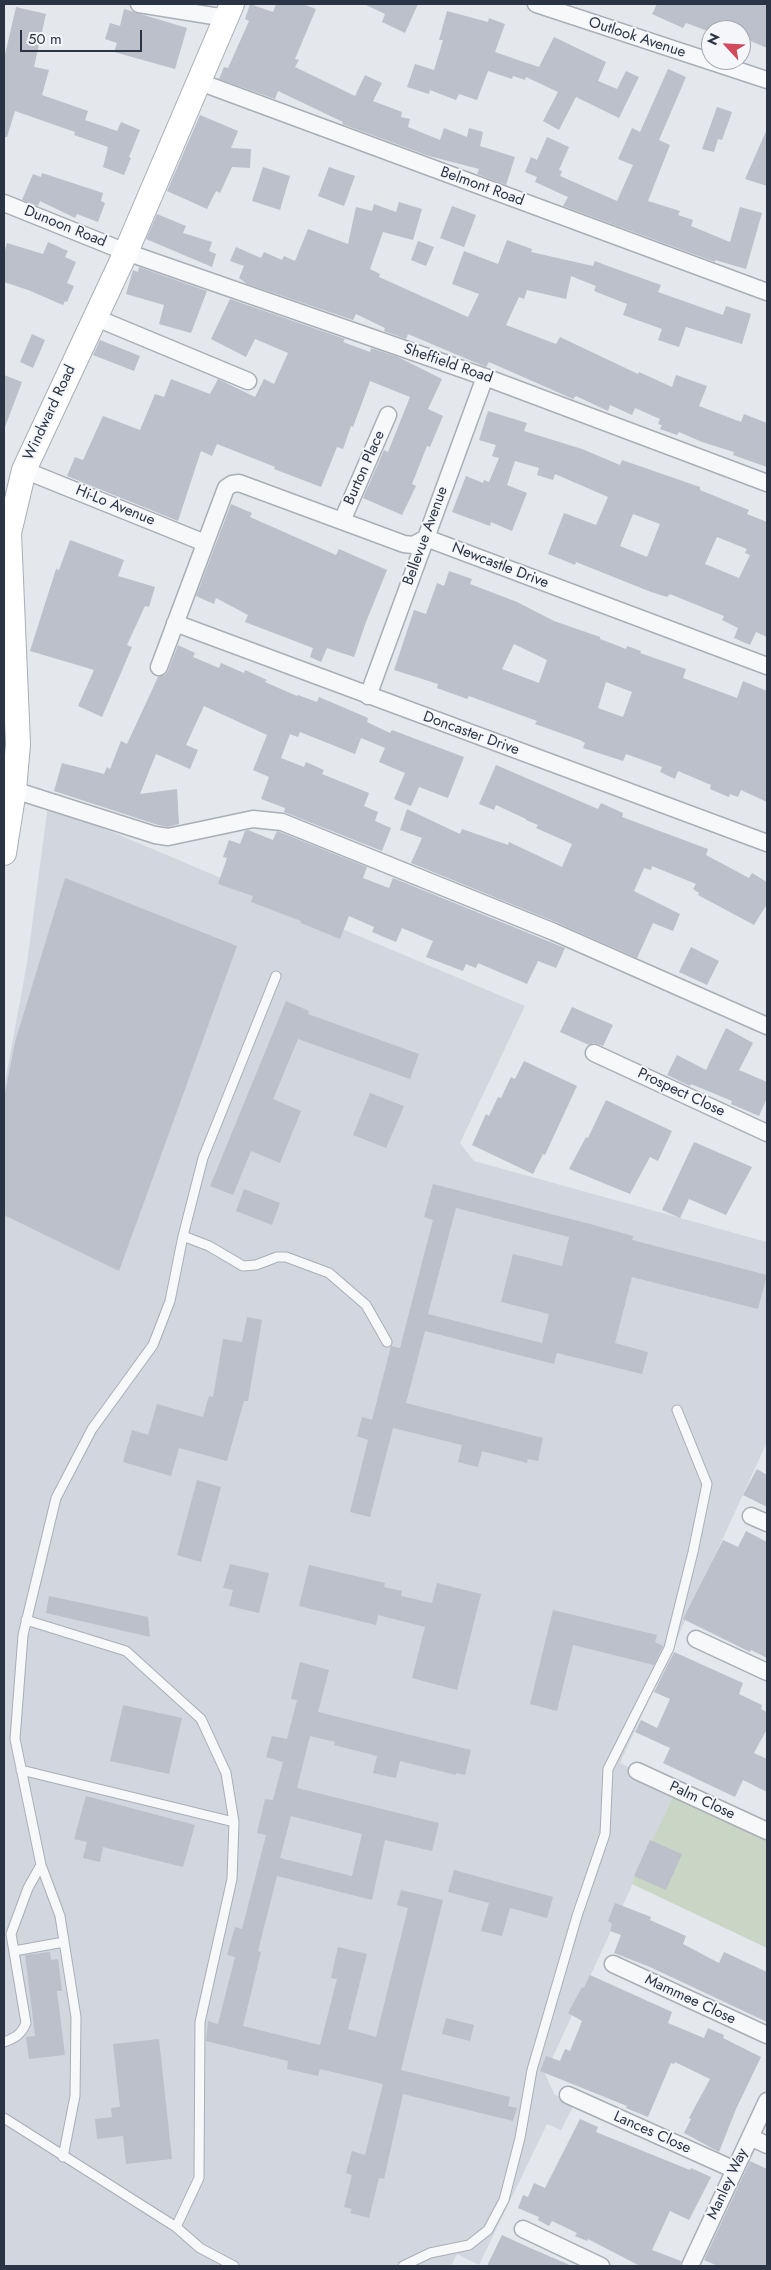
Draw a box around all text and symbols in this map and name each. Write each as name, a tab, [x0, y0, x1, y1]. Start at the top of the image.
street label: Outlook Avenue	[586, 14, 688, 62]
scale bar	[22, 20, 145, 52]
north arrow	[701, 20, 751, 70]
text: 50 m	[28, 28, 62, 50]
text: N	[702, 30, 725, 48]
street label: Belmont Road	[438, 164, 526, 210]
street label: Dunoon Road	[21, 202, 109, 252]
street label: Sheffield Road	[401, 340, 495, 388]
street label: Windward Road	[20, 362, 80, 464]
street label: Burton Place	[341, 428, 389, 508]
street label: Hi-Lo Avenue	[73, 482, 157, 530]
street label: Bellevue Avenue	[400, 484, 452, 588]
street label: Newcastle Drive	[449, 539, 551, 593]
street label: Doncaster Drive	[420, 708, 522, 760]
street label: Prospect Close	[634, 1065, 728, 1121]
street label: Palm Close	[666, 1778, 738, 1824]
street label: Mammee Close	[642, 1971, 738, 2029]
street label: Lances Close	[610, 2108, 694, 2158]
street label: Manley Way	[704, 2146, 752, 2222]

